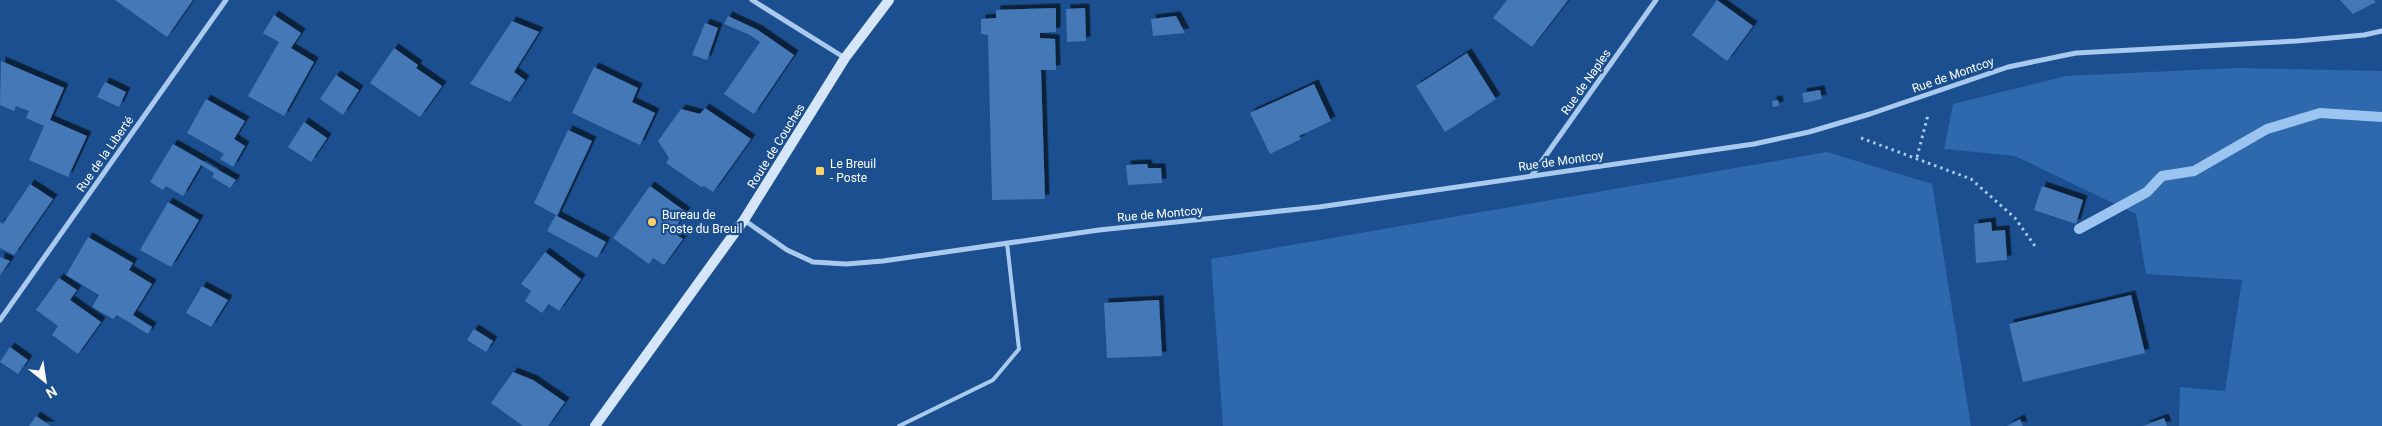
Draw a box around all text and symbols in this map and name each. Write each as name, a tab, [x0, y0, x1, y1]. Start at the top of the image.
street label: Rue de Naples	[1558, 47, 1614, 117]
street label: Rue de Montcoy	[1910, 54, 1996, 96]
street label: Route de Couches	[744, 101, 808, 191]
street label: Rue de la Liberté	[74, 114, 136, 194]
street label: Rue de Montcoy	[1517, 148, 1605, 174]
place label: Le Breuil - Poste	[830, 157, 876, 185]
marker: Le Breuil - Poste	[814, 165, 826, 177]
street label: Rue de Montcoy	[1117, 203, 1204, 225]
place label: Bureau de Poste du Breuil	[662, 208, 742, 236]
marker: Bureau de Poste du Breuil	[646, 216, 658, 228]
north arrow	[20, 356, 70, 406]
text: N	[43, 383, 60, 402]

